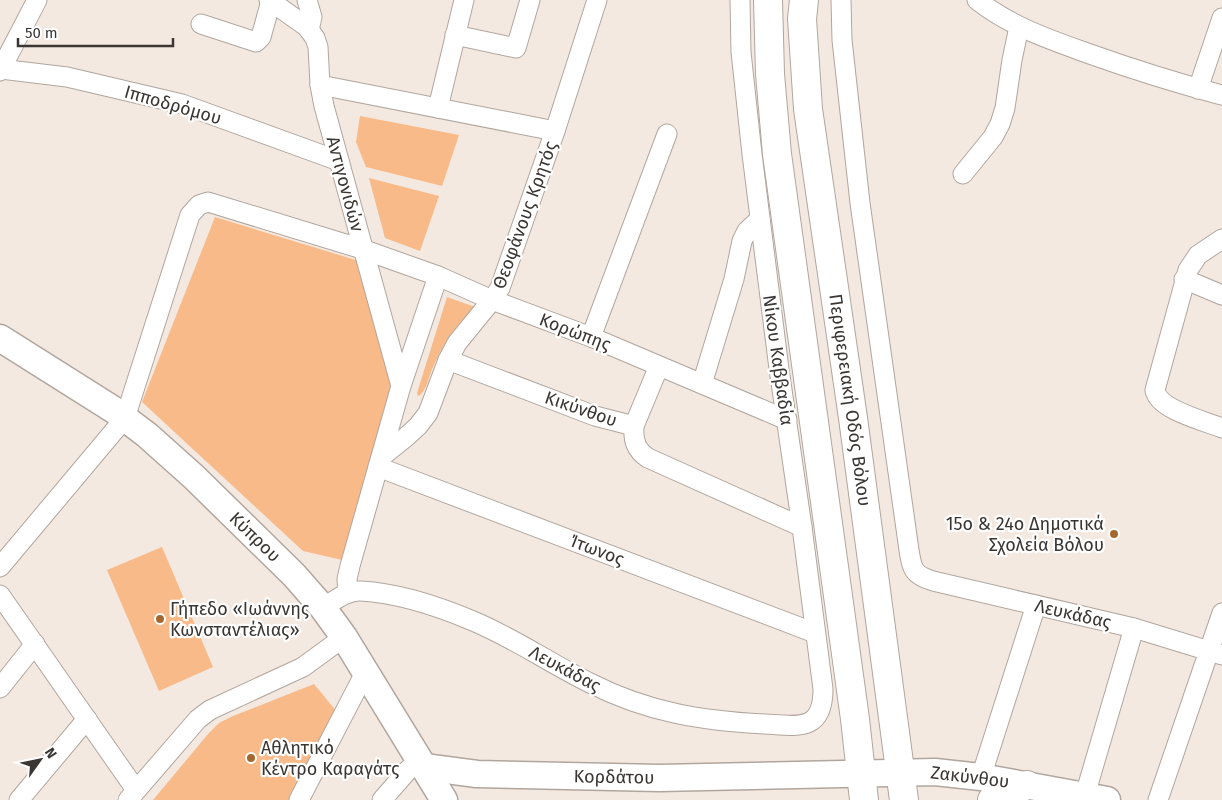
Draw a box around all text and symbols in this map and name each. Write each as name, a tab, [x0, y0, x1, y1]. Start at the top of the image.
scale bar	[18, 15, 172, 47]
text: 50 m	[25, 24, 58, 42]
street label: Ιπποδρόμου	[122, 81, 224, 129]
street label: Αντιγονιδών	[322, 134, 368, 235]
street label: Θεοφάνους Κρητός	[488, 138, 562, 292]
street label: Περιφερειακή Οδός Βόλου	[824, 292, 876, 508]
street label: Νίκου Καββαδία	[758, 293, 798, 427]
street label: Κορώπης	[536, 308, 614, 356]
street label: Κικύνθου	[542, 386, 620, 432]
street label: Κύπρου	[225, 507, 285, 567]
place label: 15ο & 24ο Δημοτικά Σχολεία Βόλου	[946, 513, 1104, 556]
marker: 15ο & 24ο Δημοτικά Σχολεία Βόλου	[1108, 528, 1120, 540]
street label: Ίτωνος	[567, 530, 628, 571]
street label: Λευκάδας	[1033, 595, 1114, 634]
place label: Γήπεδο «Ιωάννης Κωνσταντέλιας»	[170, 598, 310, 641]
marker: Γήπεδο «Ιωάννης Κωνσταντέλιας»	[154, 613, 166, 625]
street label: Λευκάδας	[525, 641, 605, 697]
north arrow	[15, 735, 65, 785]
place label: Αθλητικό Κέντρο Καραγάτς	[261, 737, 400, 780]
text: N	[41, 745, 60, 762]
marker: Αθλητικό Κέντρο Καραγάτς	[245, 752, 257, 764]
street label: Ζακύνθου	[929, 761, 1011, 793]
street label: Κορδάτου	[574, 765, 654, 789]

